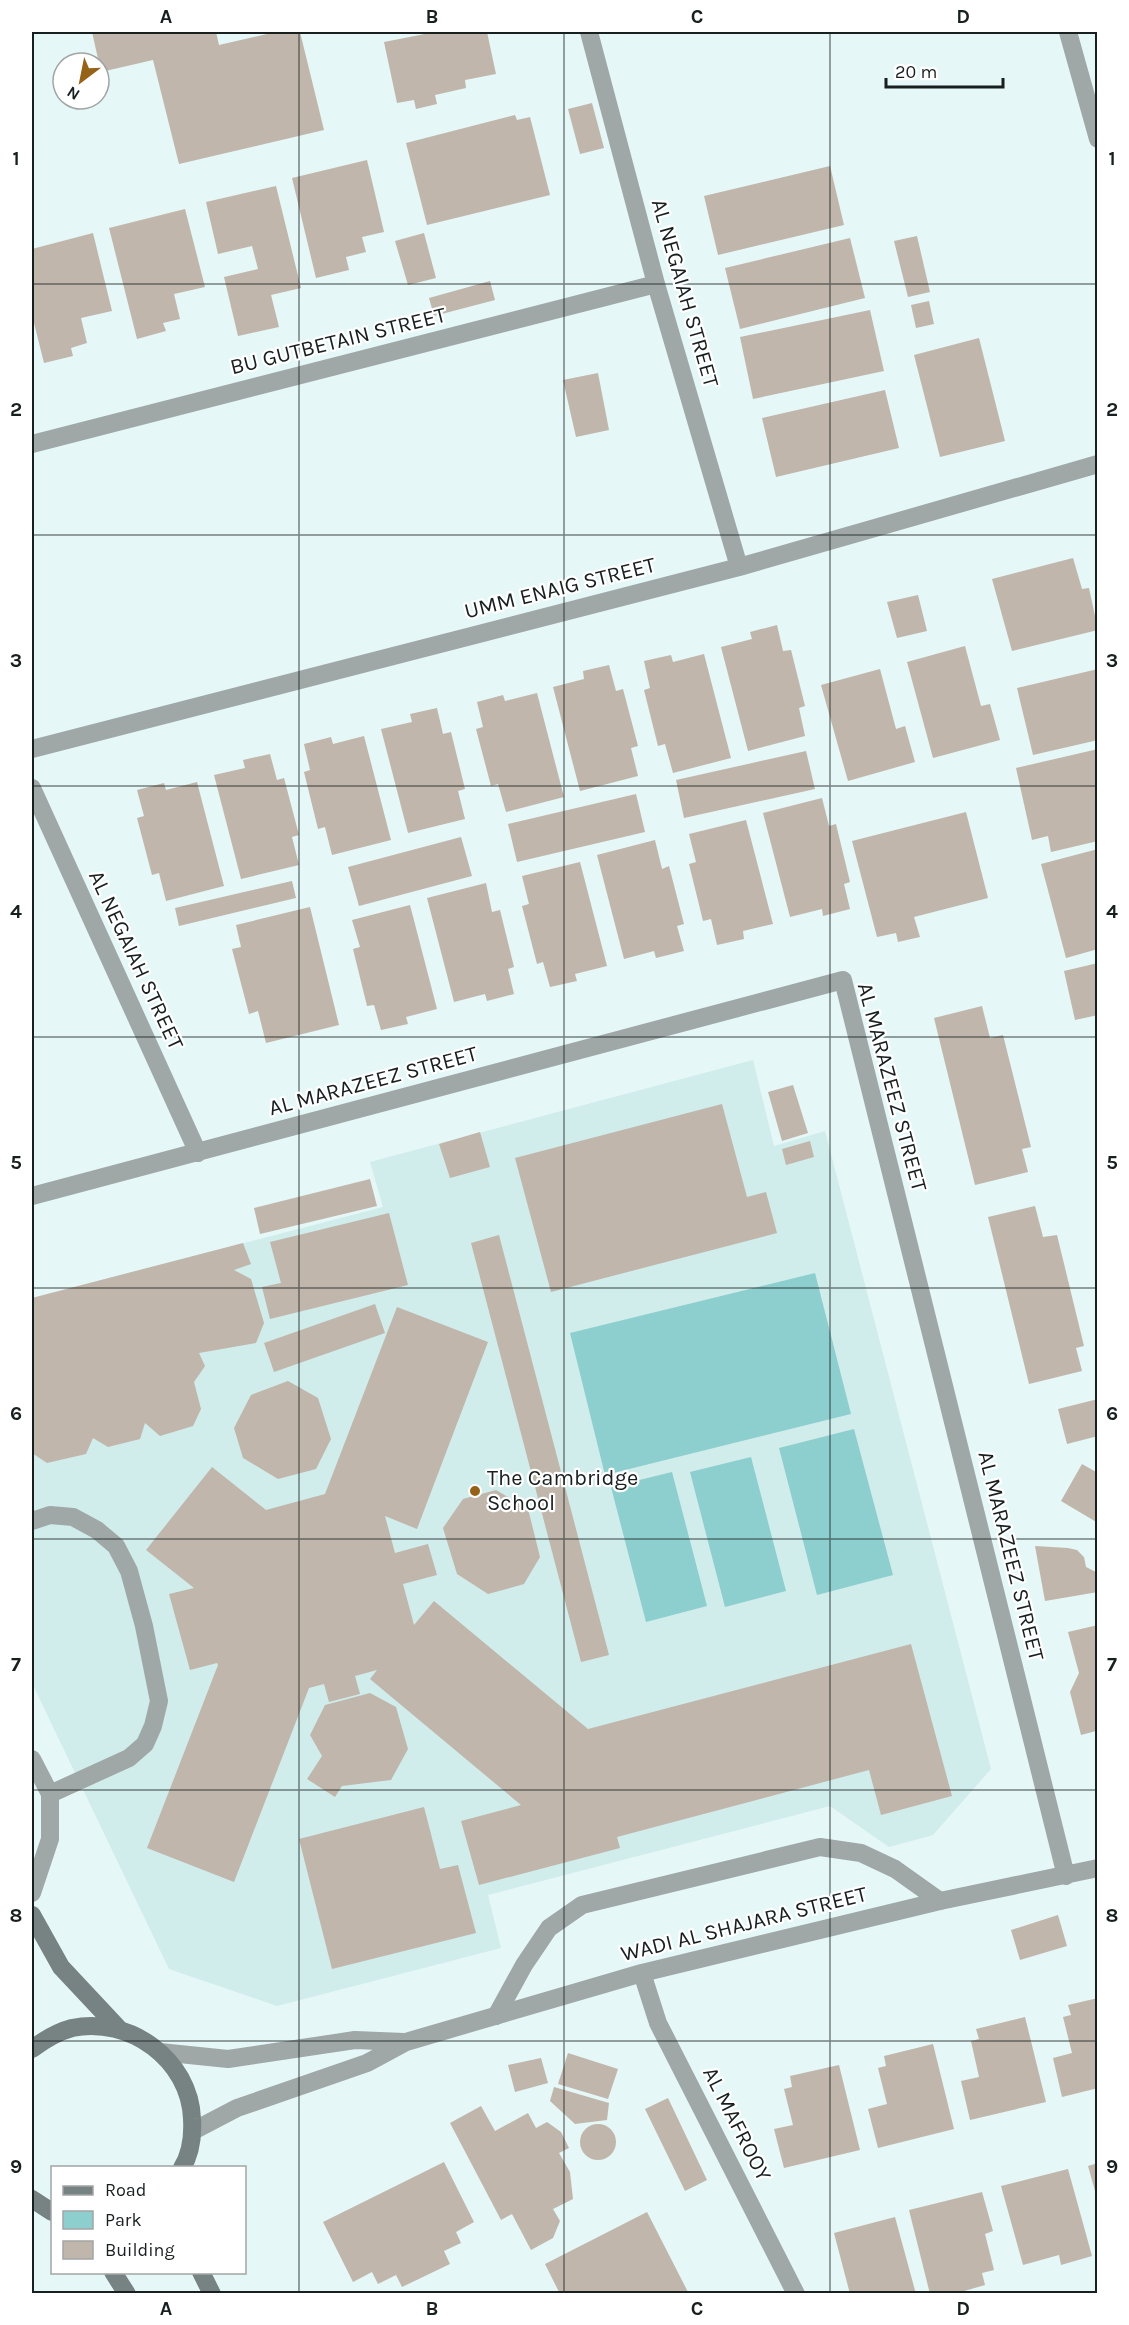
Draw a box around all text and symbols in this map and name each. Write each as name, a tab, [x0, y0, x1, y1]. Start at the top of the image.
text: A	[160, 5, 173, 28]
text: B	[426, 5, 438, 28]
text: C	[691, 5, 703, 28]
text: D	[956, 5, 970, 28]
north arrow	[51, 51, 111, 111]
scale bar	[886, 51, 1003, 89]
text: 20 m	[895, 61, 937, 83]
text: N	[63, 82, 83, 104]
text: 1	[12, 147, 20, 170]
text: 1	[1108, 147, 1116, 170]
street label: AL NEGAIAH STREET	[646, 196, 724, 390]
street label: BU GUTBETAIN STREET	[227, 302, 449, 380]
text: 2	[10, 398, 22, 421]
text: 2	[1106, 398, 1118, 421]
street label: UMM ENAIG STREET	[462, 552, 658, 624]
text: 3	[10, 649, 22, 672]
text: 3	[1106, 649, 1118, 672]
street label: AL NEGAIAH STREET	[83, 866, 189, 1054]
text: 4	[10, 900, 22, 923]
text: 4	[1106, 900, 1118, 923]
street label: AL MARAZEEZ STREET	[852, 980, 932, 1194]
street label: AL MARAZEEZ STREET	[266, 1041, 480, 1121]
text: 5	[10, 1151, 22, 1174]
text: 5	[1106, 1151, 1118, 1174]
text: 6	[10, 1402, 22, 1425]
text: 6	[1106, 1402, 1118, 1425]
street label: AL MARAZEEZ STREET	[972, 1449, 1050, 1663]
place label: The Cambridge School	[487, 1465, 638, 1516]
marker: The Cambridge School	[468, 1484, 482, 1498]
text: 7	[11, 1653, 21, 1676]
text: 7	[1107, 1653, 1117, 1676]
street label: WADI AL SHAJARA STREET	[618, 1881, 870, 1967]
text: 8	[10, 1904, 22, 1927]
text: 8	[1106, 1904, 1118, 1927]
street label: AL MAFROOY	[697, 2063, 777, 2185]
text: 9	[10, 2155, 22, 2178]
text: 9	[1106, 2155, 1118, 2178]
legend	[51, 2166, 246, 2274]
text: Road	[105, 2179, 146, 2201]
text: Park	[105, 2209, 142, 2231]
text: Building	[105, 2239, 175, 2261]
text: A	[160, 2297, 173, 2320]
text: B	[426, 2297, 438, 2320]
text: C	[691, 2297, 703, 2320]
text: D	[956, 2297, 970, 2320]

